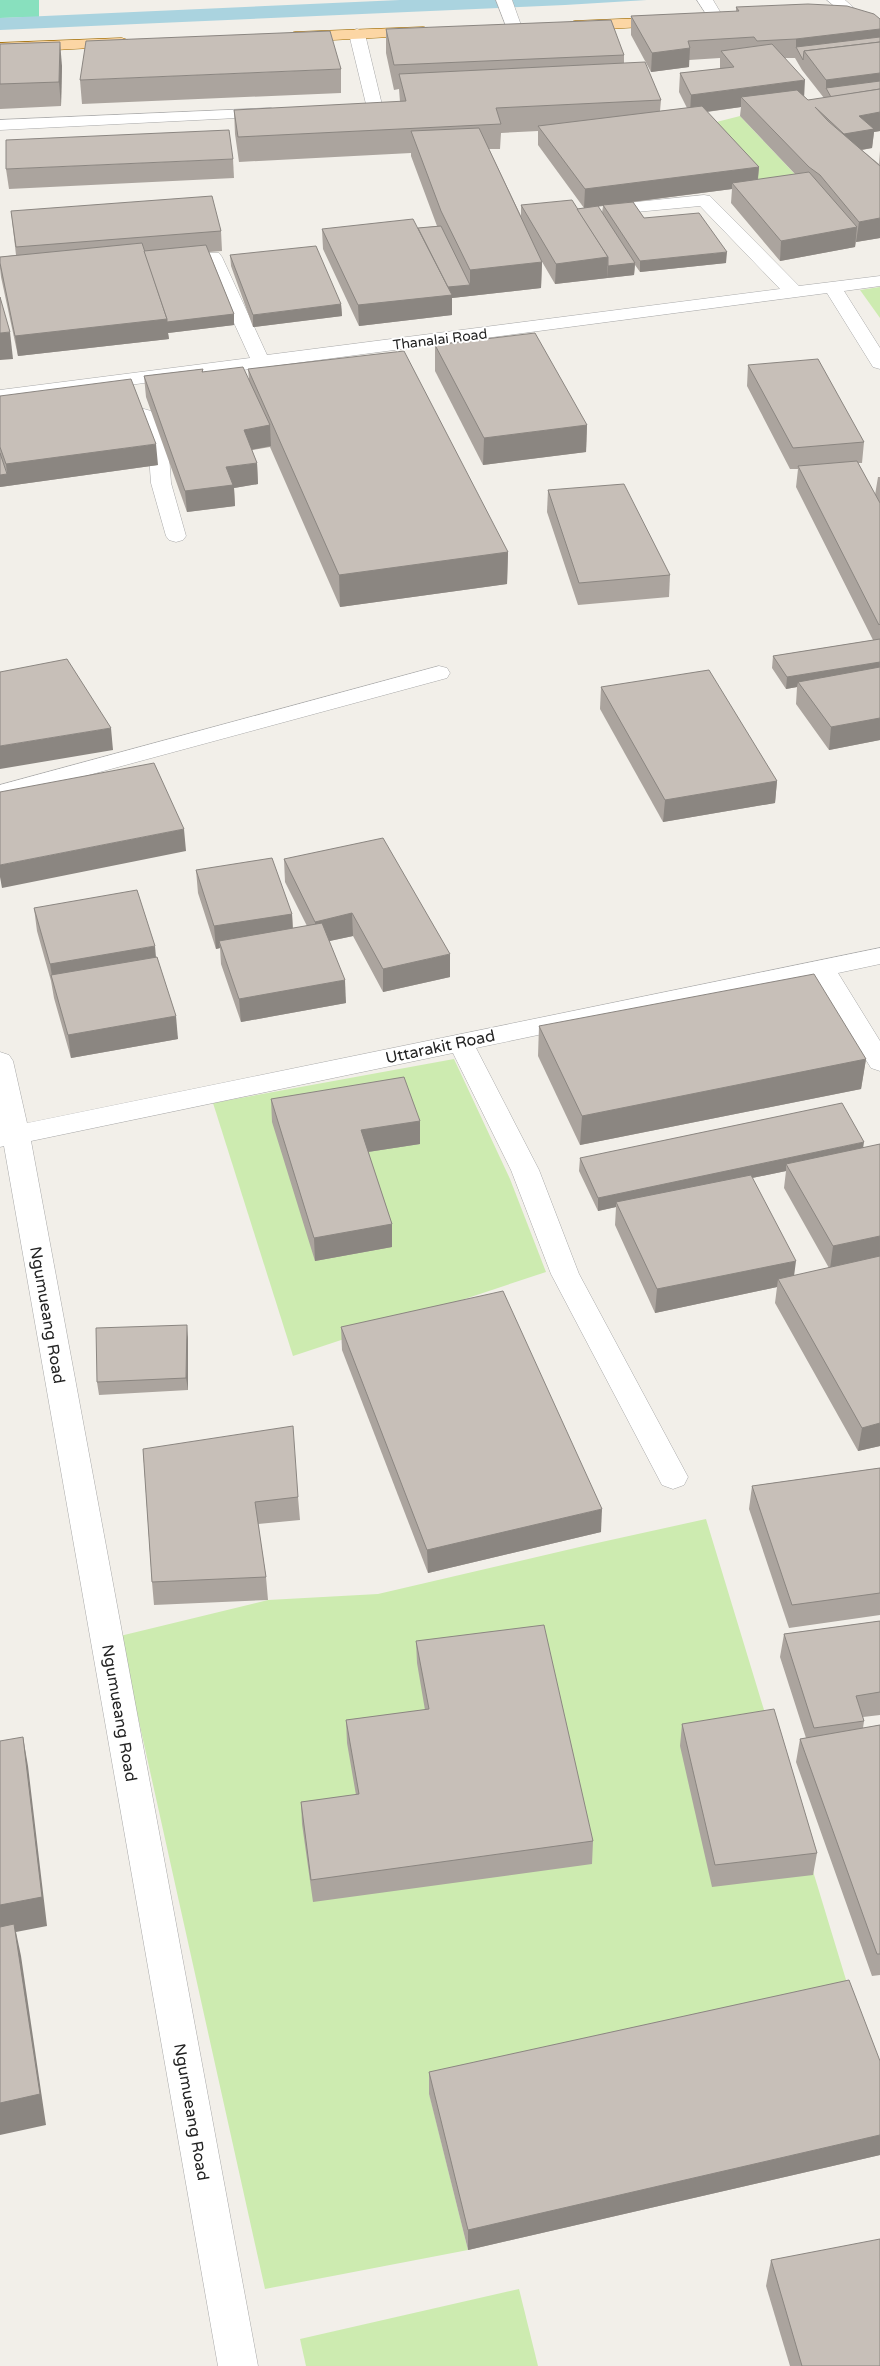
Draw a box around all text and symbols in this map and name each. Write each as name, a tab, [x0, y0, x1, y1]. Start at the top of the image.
street label: Thanalai Road	[392, 325, 488, 354]
street label: Uttarakit Road	[384, 1026, 497, 1068]
street label: Ngumueang Road	[25, 1245, 69, 1385]
street label: Ngumueang Road	[97, 1643, 141, 1783]
street label: Ngumueang Road	[169, 2042, 213, 2182]

